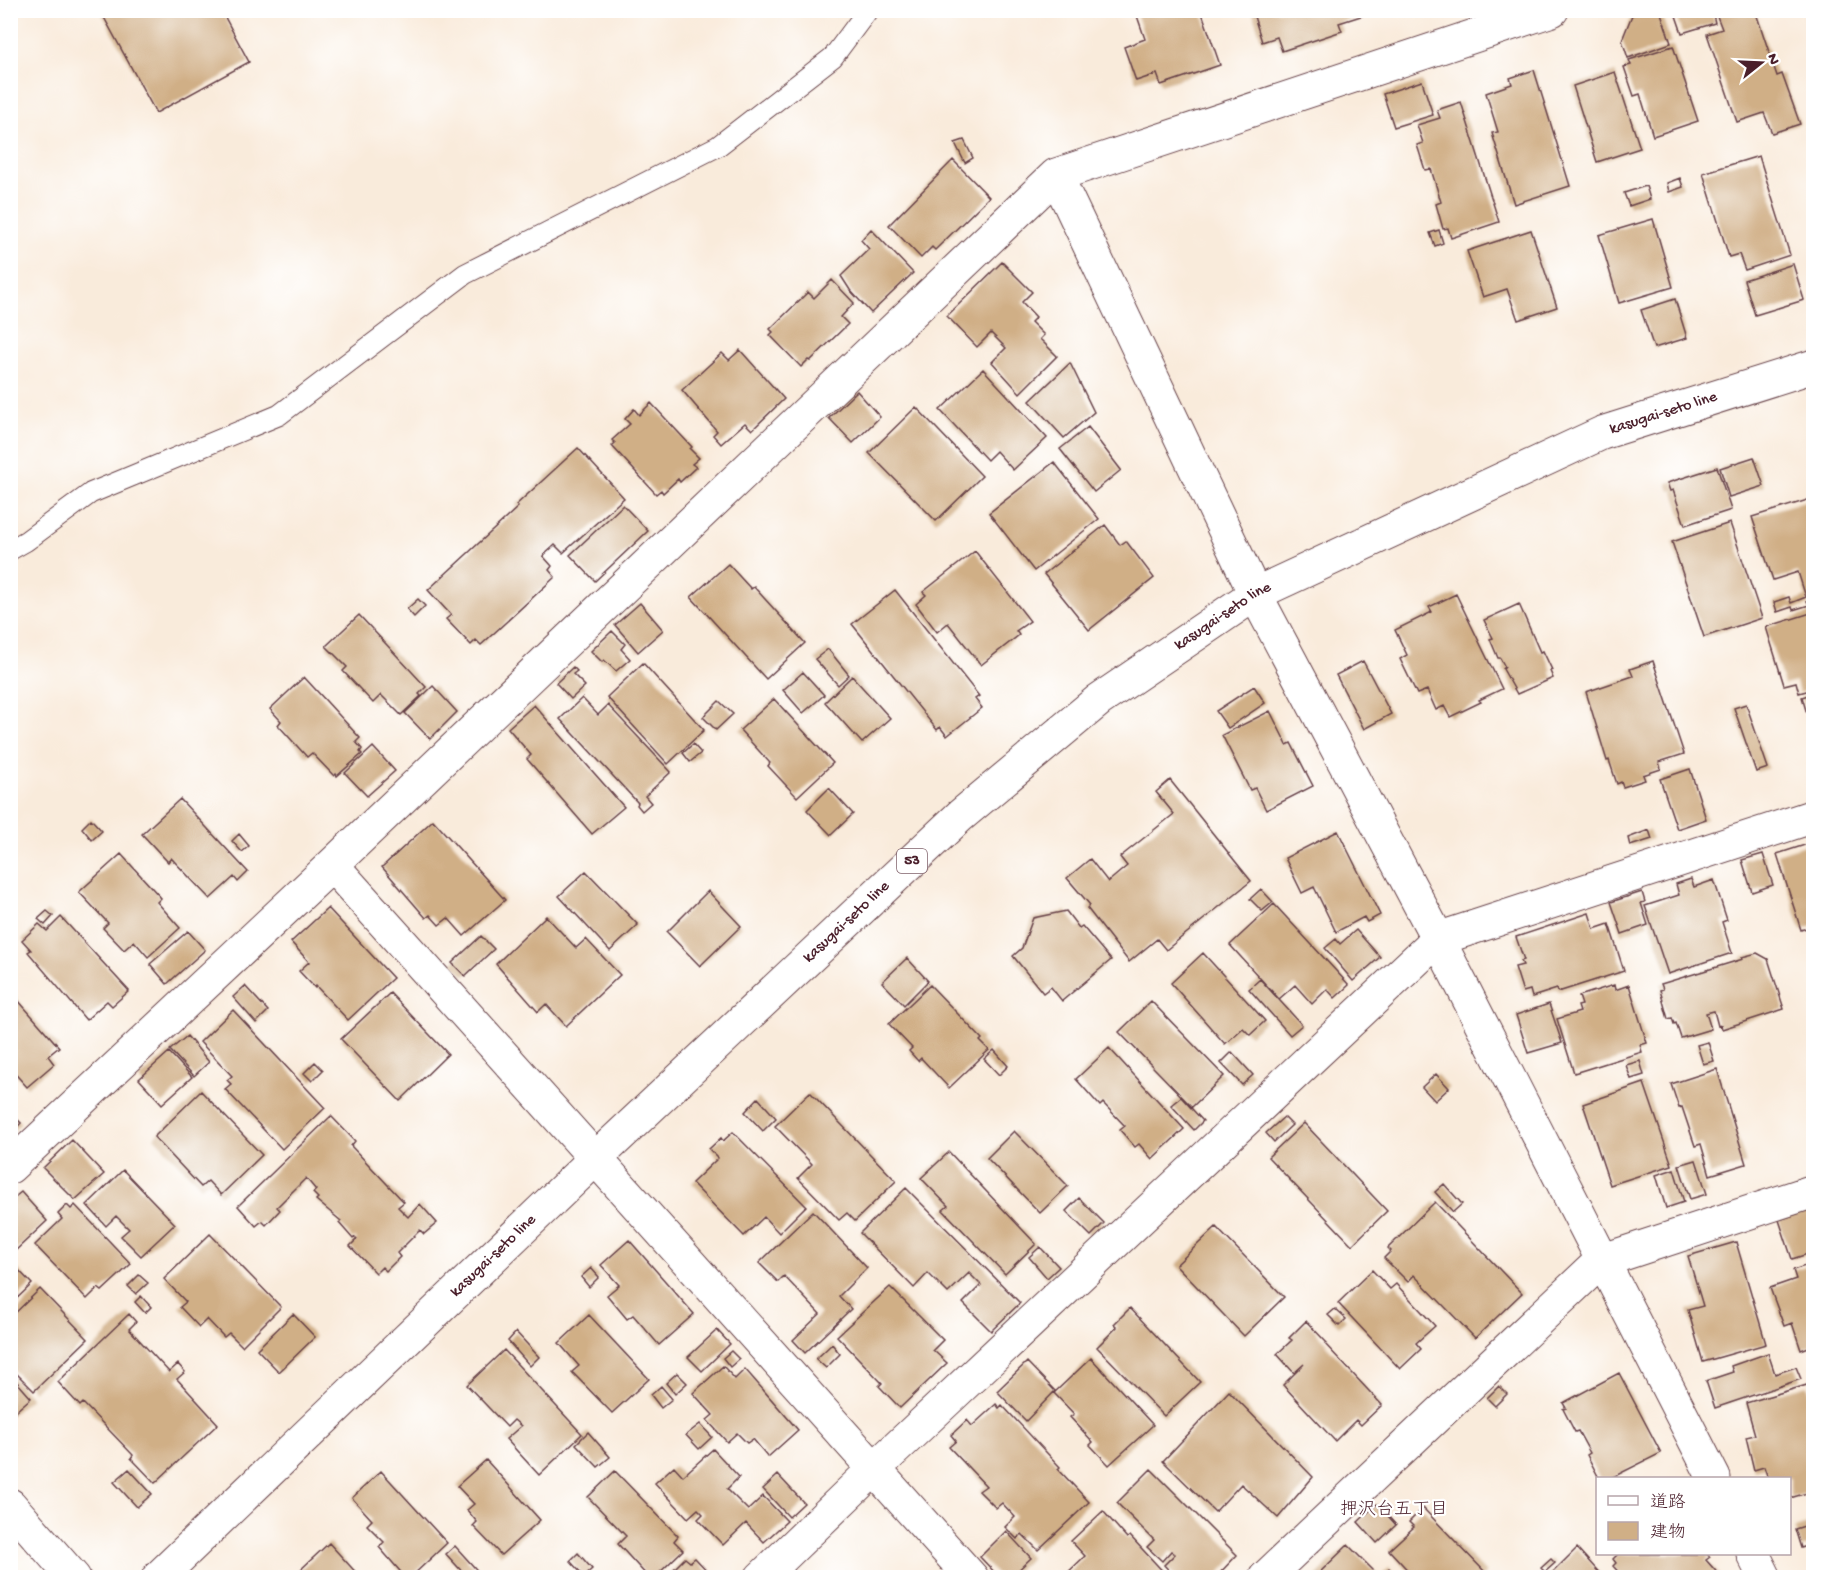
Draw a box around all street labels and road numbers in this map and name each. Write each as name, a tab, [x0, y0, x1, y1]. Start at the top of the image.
street label: kasugai-seto line	[1607, 387, 1720, 439]
street label: kasugai-seto line	[1171, 578, 1275, 655]
road number: 53	[897, 849, 927, 873]
street label: kasugai-seto line	[800, 877, 895, 967]
street label: kasugai-seto line	[447, 1210, 541, 1302]

